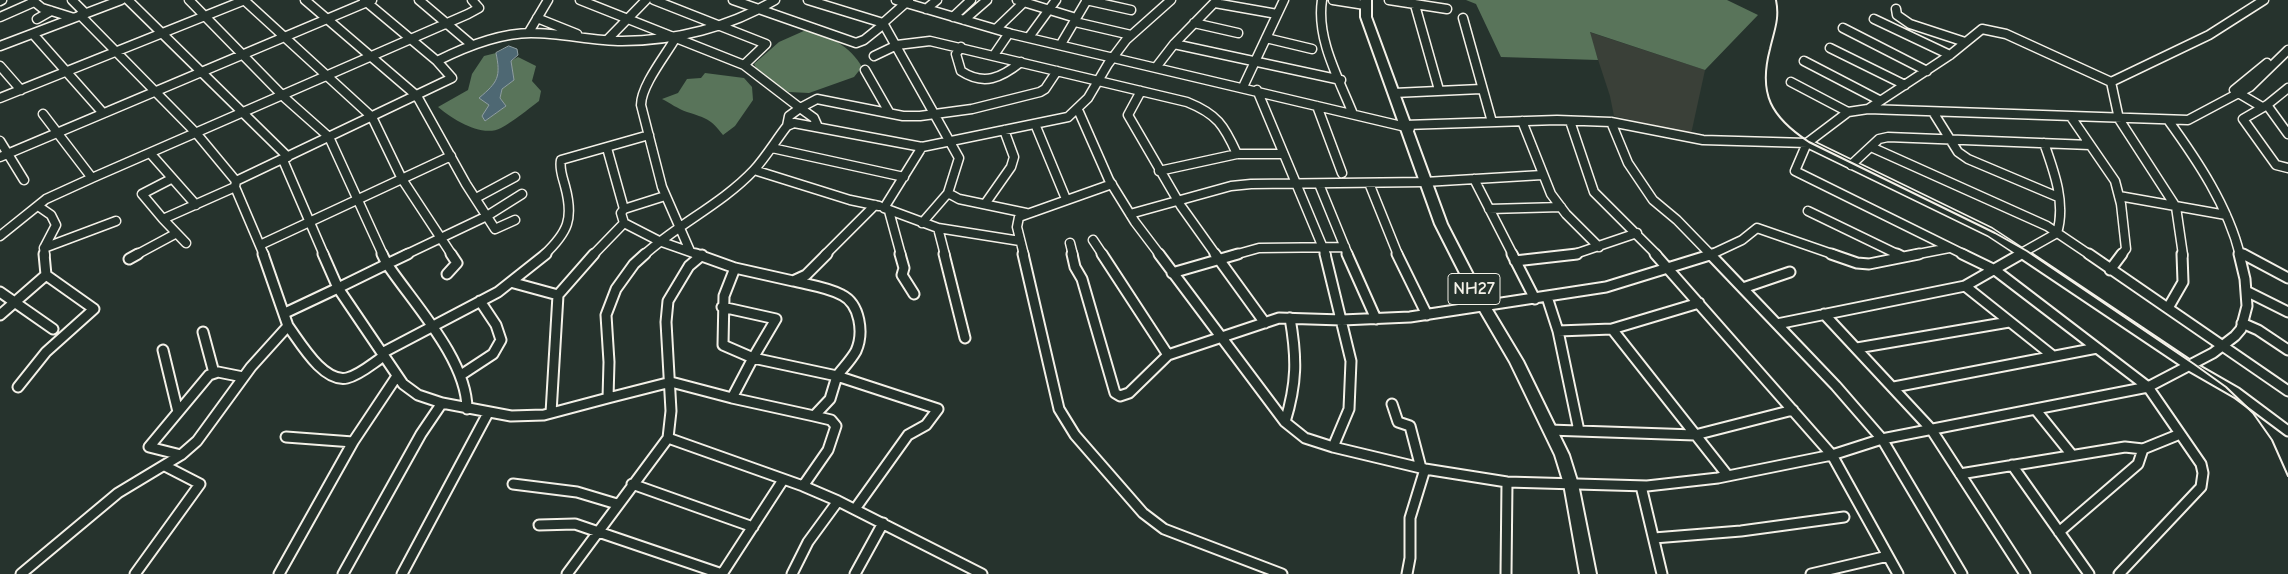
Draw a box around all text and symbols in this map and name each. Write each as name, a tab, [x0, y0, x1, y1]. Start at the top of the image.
road number: NH27	[1448, 274, 1500, 304]

